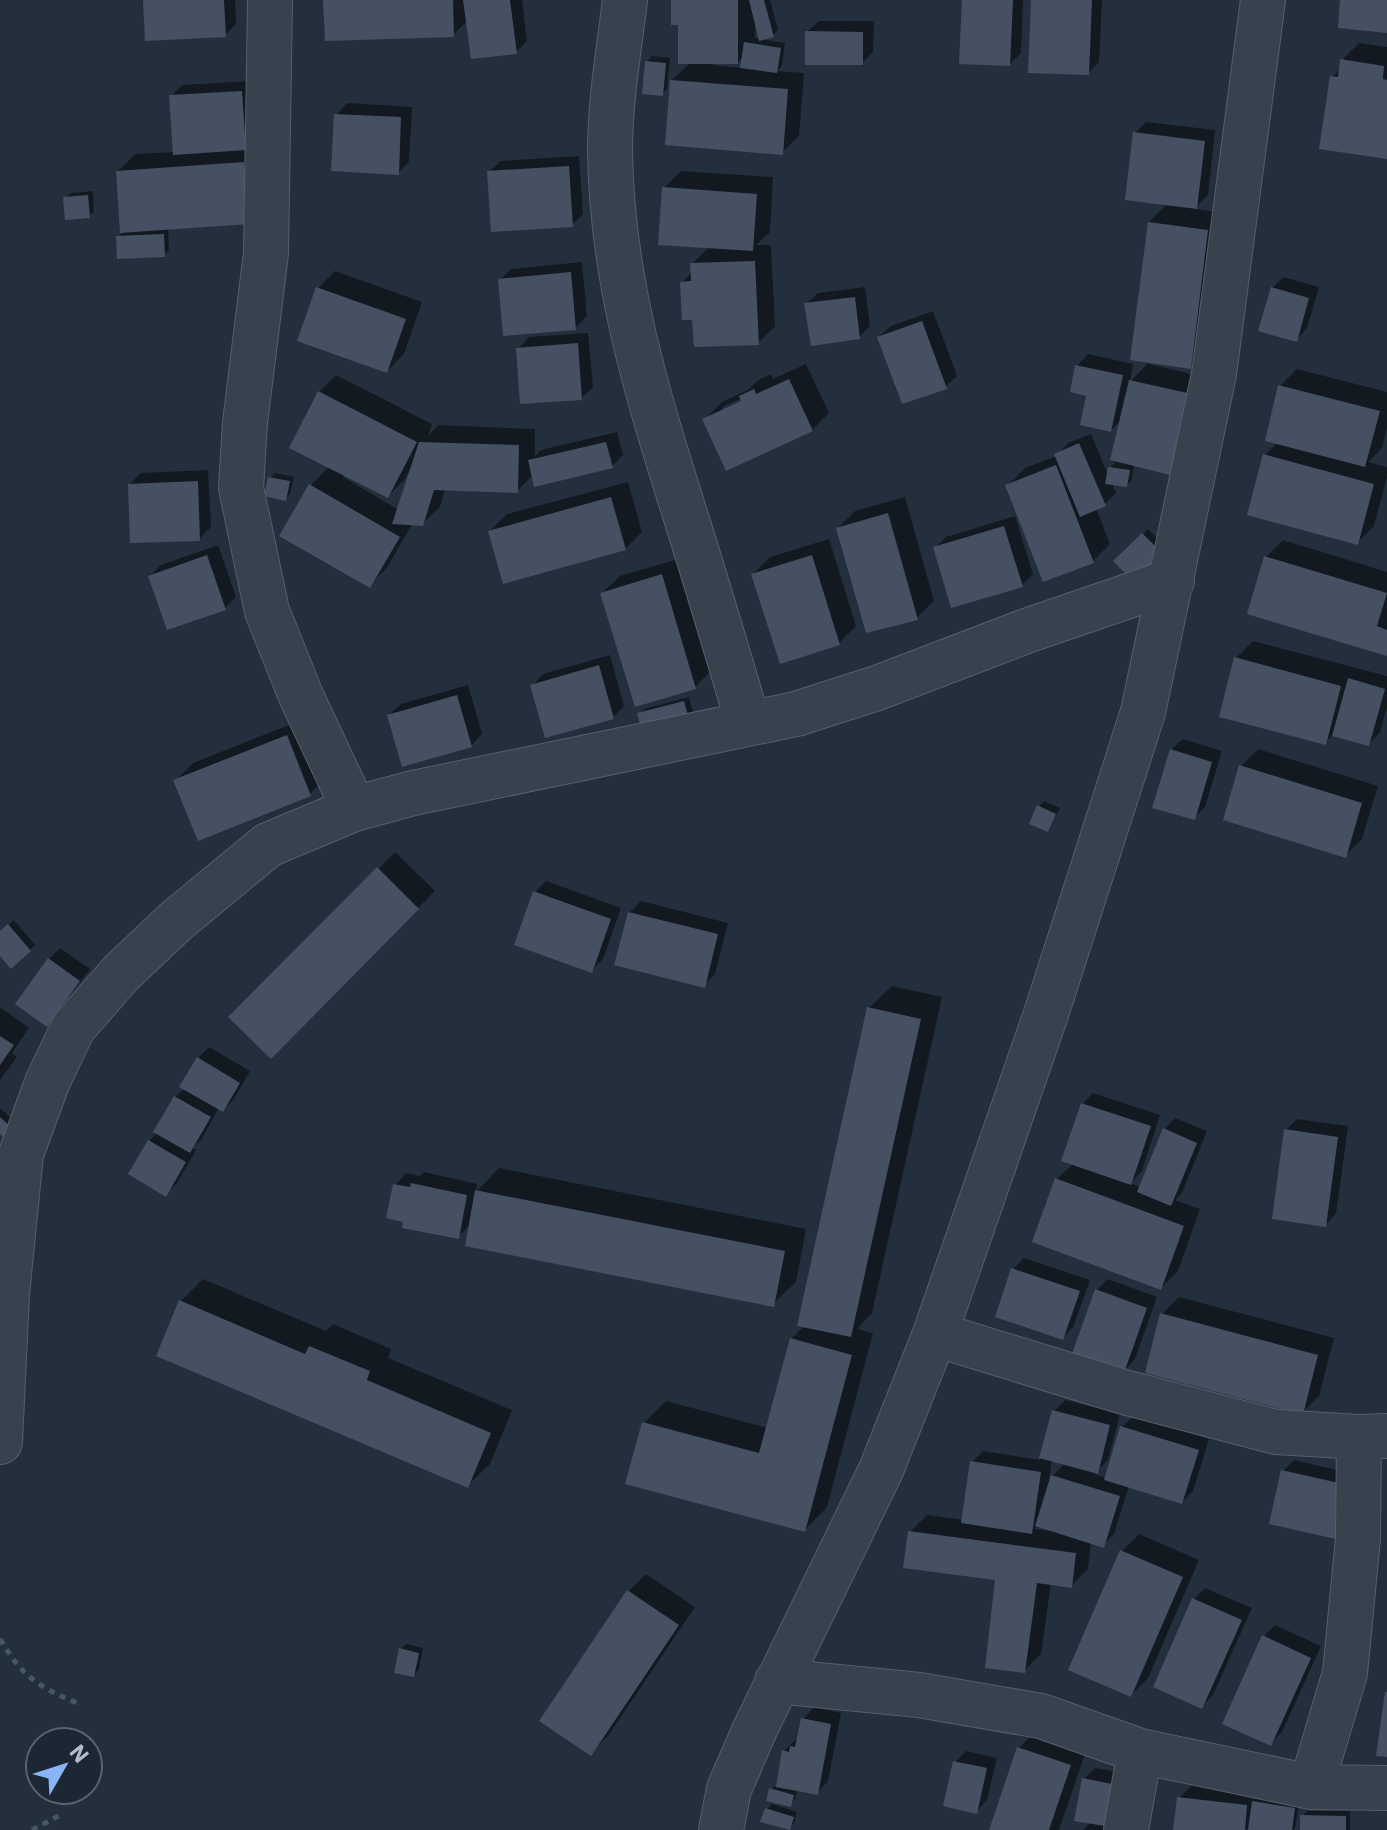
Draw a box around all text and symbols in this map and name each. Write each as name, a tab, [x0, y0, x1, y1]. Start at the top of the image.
north arrow	[24, 1726, 104, 1806]
text: N	[64, 1738, 96, 1768]

